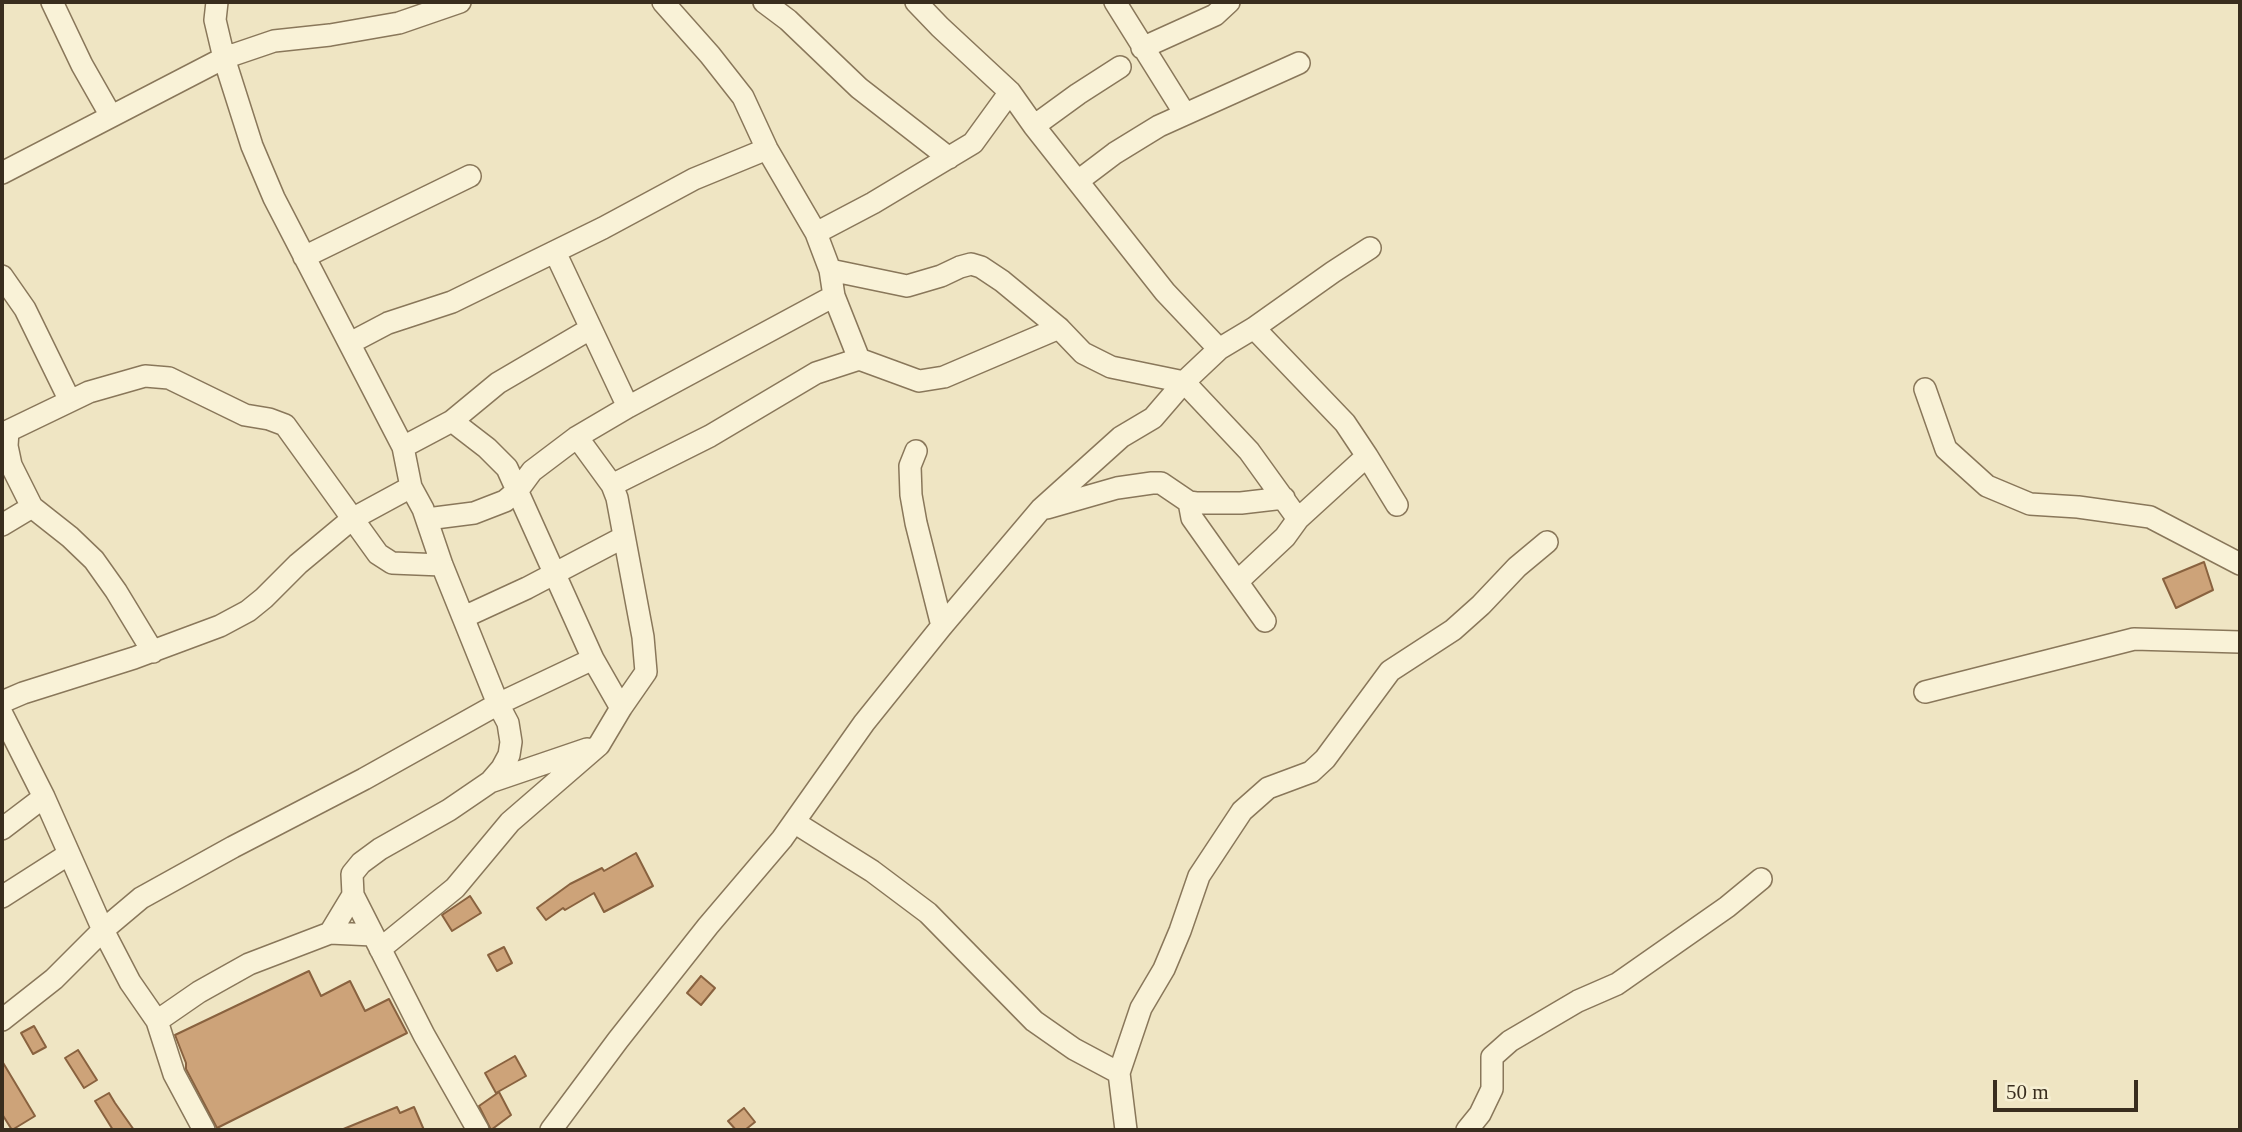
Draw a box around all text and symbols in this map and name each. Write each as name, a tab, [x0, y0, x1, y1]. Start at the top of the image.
scale bar	[1997, 1066, 2142, 1110]
text: 50 m	[2006, 1080, 2049, 1104]

